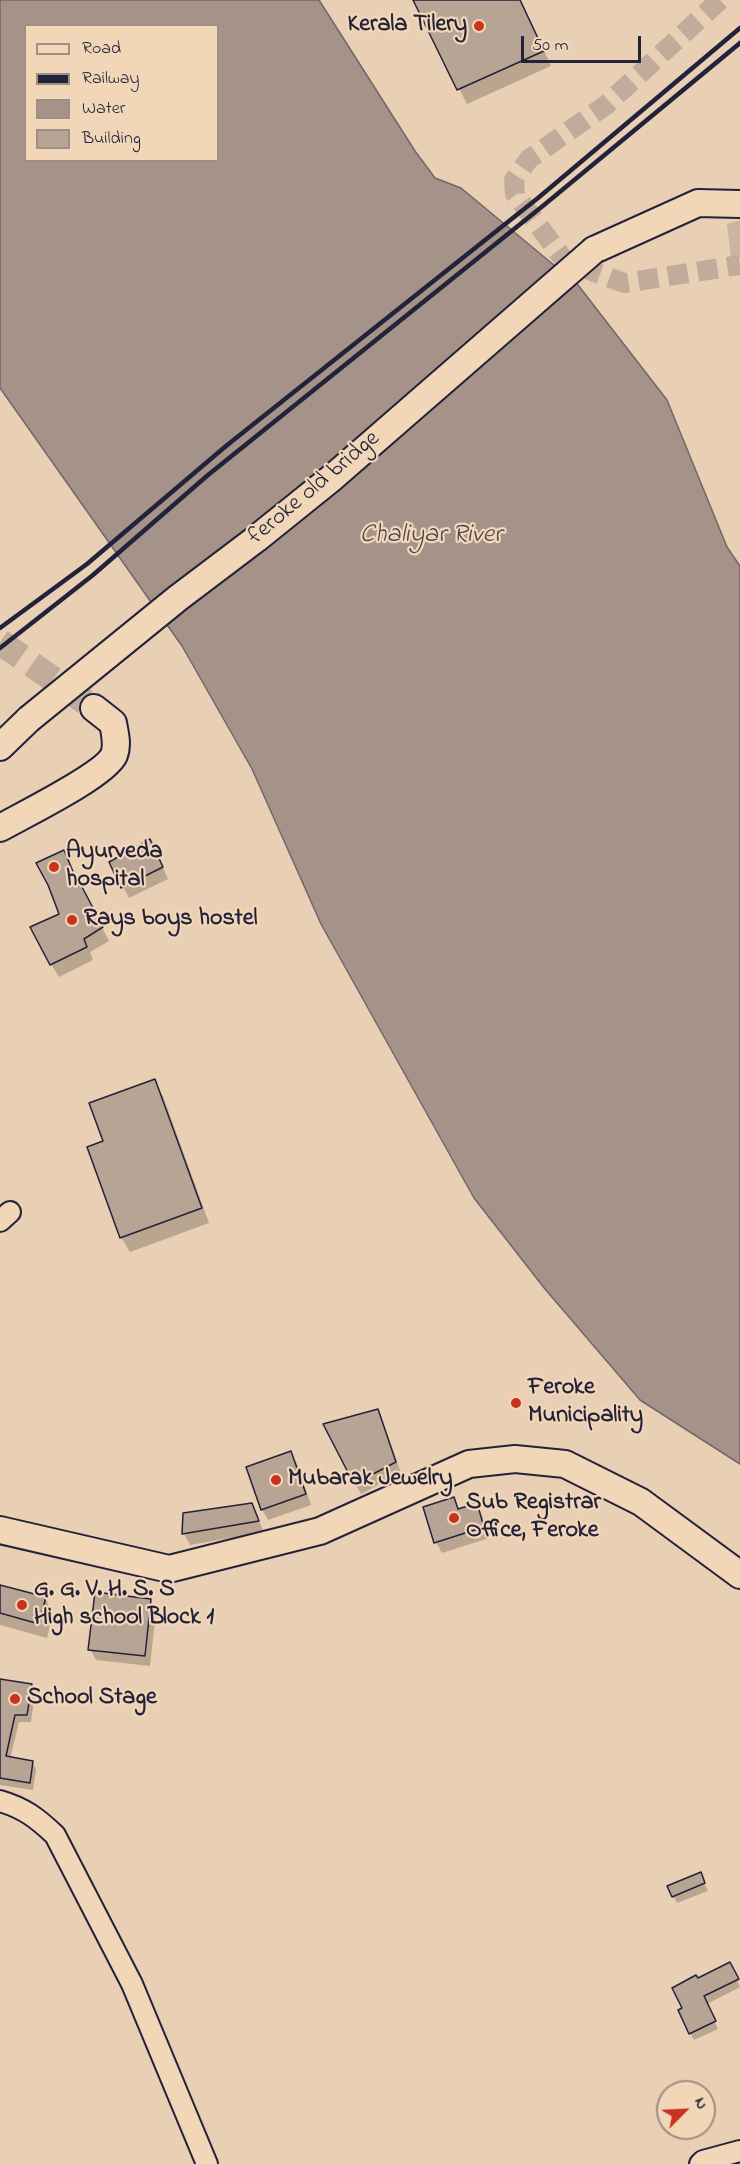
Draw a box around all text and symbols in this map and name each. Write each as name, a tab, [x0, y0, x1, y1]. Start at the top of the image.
place label: Kerala Tilery	[348, 12, 467, 40]
marker: Kerala Tilery	[472, 19, 486, 33]
legend	[24, 24, 219, 162]
scale bar	[524, 24, 644, 62]
text: 50 m	[532, 33, 569, 59]
text: Road	[82, 36, 121, 62]
text: Railway	[82, 66, 139, 92]
text: Water	[82, 96, 125, 122]
text: Building	[82, 126, 141, 152]
street label: feroke old bridge	[243, 426, 387, 552]
water label: Chaliyar River	[360, 521, 502, 553]
place label: Ayurveda hospital	[66, 839, 162, 895]
marker: Ayurveda hospital	[47, 860, 61, 874]
place label: Rays boys hostel	[84, 906, 257, 934]
marker: Rays boys hostel	[65, 913, 79, 927]
place label: Feroke Municipality	[528, 1375, 643, 1431]
marker: Feroke Municipality	[509, 1396, 523, 1410]
place label: Mubarak Jewelry	[288, 1466, 453, 1494]
marker: Mubarak Jewelry	[269, 1473, 283, 1487]
place label: Sub Registrar Office, Feroke	[466, 1490, 601, 1546]
marker: Sub Registrar Office, Feroke	[447, 1511, 461, 1525]
place label: G. G. V. H. S. S High school Block 1	[34, 1577, 214, 1633]
marker: G. G. V. H. S. S High school Block 1	[15, 1598, 29, 1612]
place label: School Stage	[27, 1685, 157, 1713]
marker: School Stage	[8, 1692, 22, 1706]
north arrow	[656, 2080, 716, 2140]
text: N	[687, 2094, 714, 2113]

